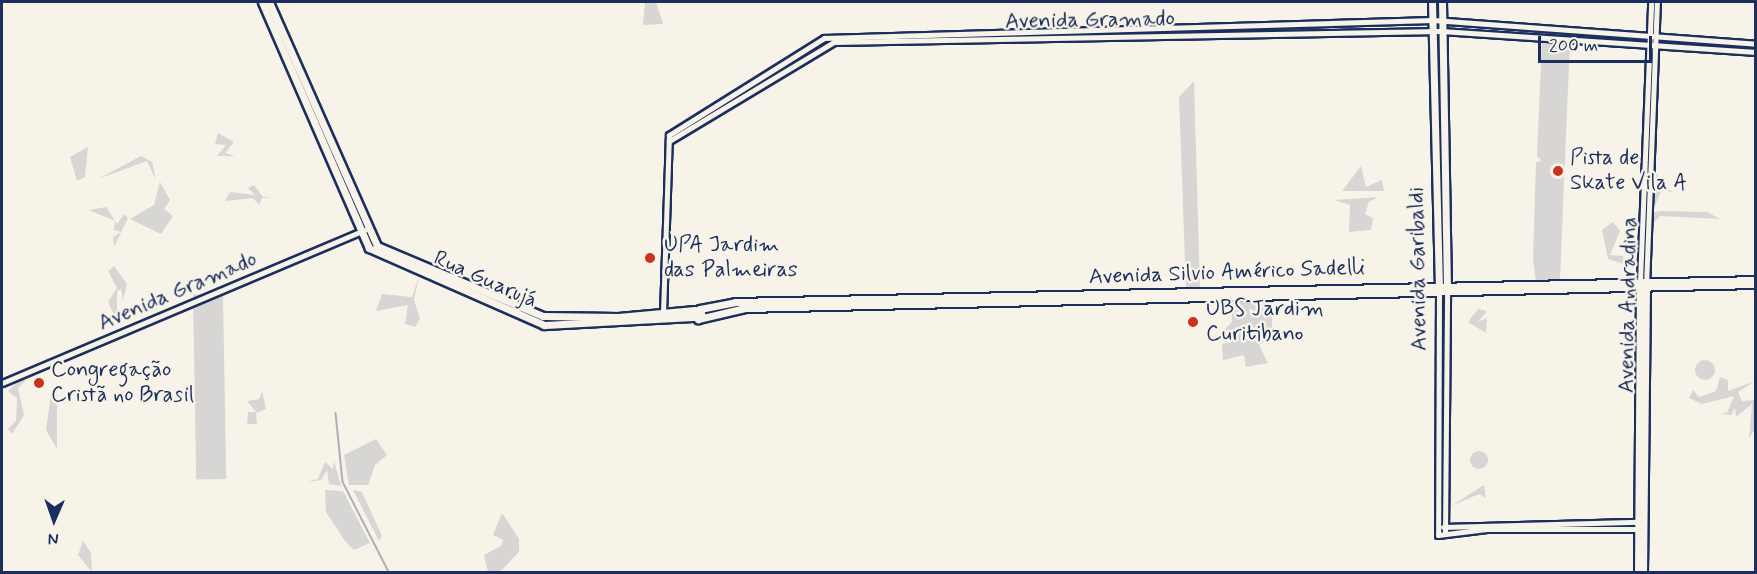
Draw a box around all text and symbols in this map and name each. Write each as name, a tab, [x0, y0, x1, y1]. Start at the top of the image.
street label: Avenida Gramado	[1006, 6, 1174, 36]
scale bar	[1541, 24, 1655, 62]
text: 200 m	[1549, 34, 1598, 58]
place label: Pista de Skate Vila A	[1570, 145, 1687, 196]
marker: Pista de Skate Vila A	[1551, 164, 1565, 178]
street label: Avenida Garibaldi	[1404, 186, 1434, 352]
street label: Avenida Andradina	[1614, 217, 1644, 393]
place label: UPA Jardim das Palmeiras	[664, 232, 799, 284]
street label: Rua Guarujá	[429, 245, 541, 315]
street label: Avenida Gramado	[96, 247, 260, 337]
marker: UPA Jardim das Palmeiras	[641, 249, 659, 267]
street label: Avenida Silvio Américo Sadelli	[1090, 255, 1364, 291]
place label: UBS Jardim Curitibano	[1206, 296, 1318, 348]
marker: UBS Jardim Curitibano	[1184, 313, 1202, 331]
place label: Congregação Cristã no Brasil	[51, 357, 193, 408]
marker: Congregação Cristã no Brasil	[32, 376, 46, 390]
north arrow	[24, 490, 84, 550]
text: N	[48, 528, 59, 549]

